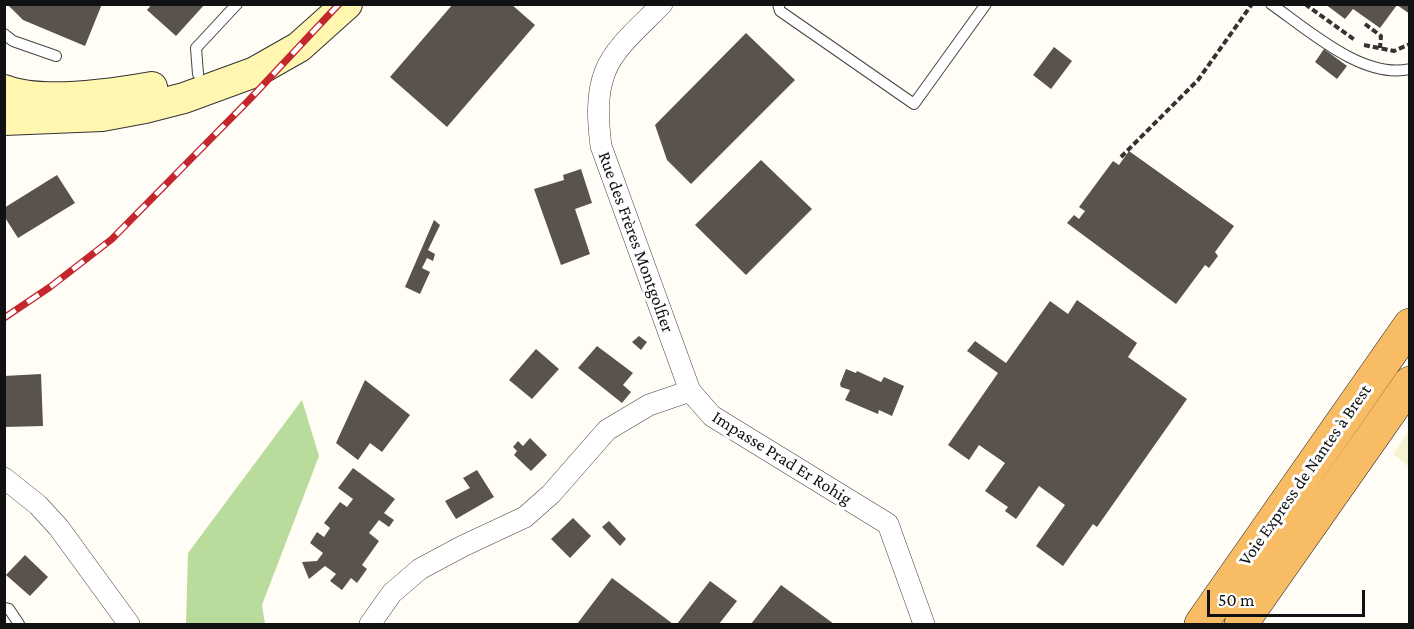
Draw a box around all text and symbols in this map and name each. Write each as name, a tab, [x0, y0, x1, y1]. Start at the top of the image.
street label: Rue des Frères Montgolfier	[593, 149, 679, 335]
street label: Voie Express de Nantes à Brest	[1234, 380, 1376, 570]
street label: Impasse Prad Er Rohig	[708, 406, 856, 510]
scale bar	[1210, 578, 1368, 616]
text: 50 m	[1218, 590, 1255, 610]

